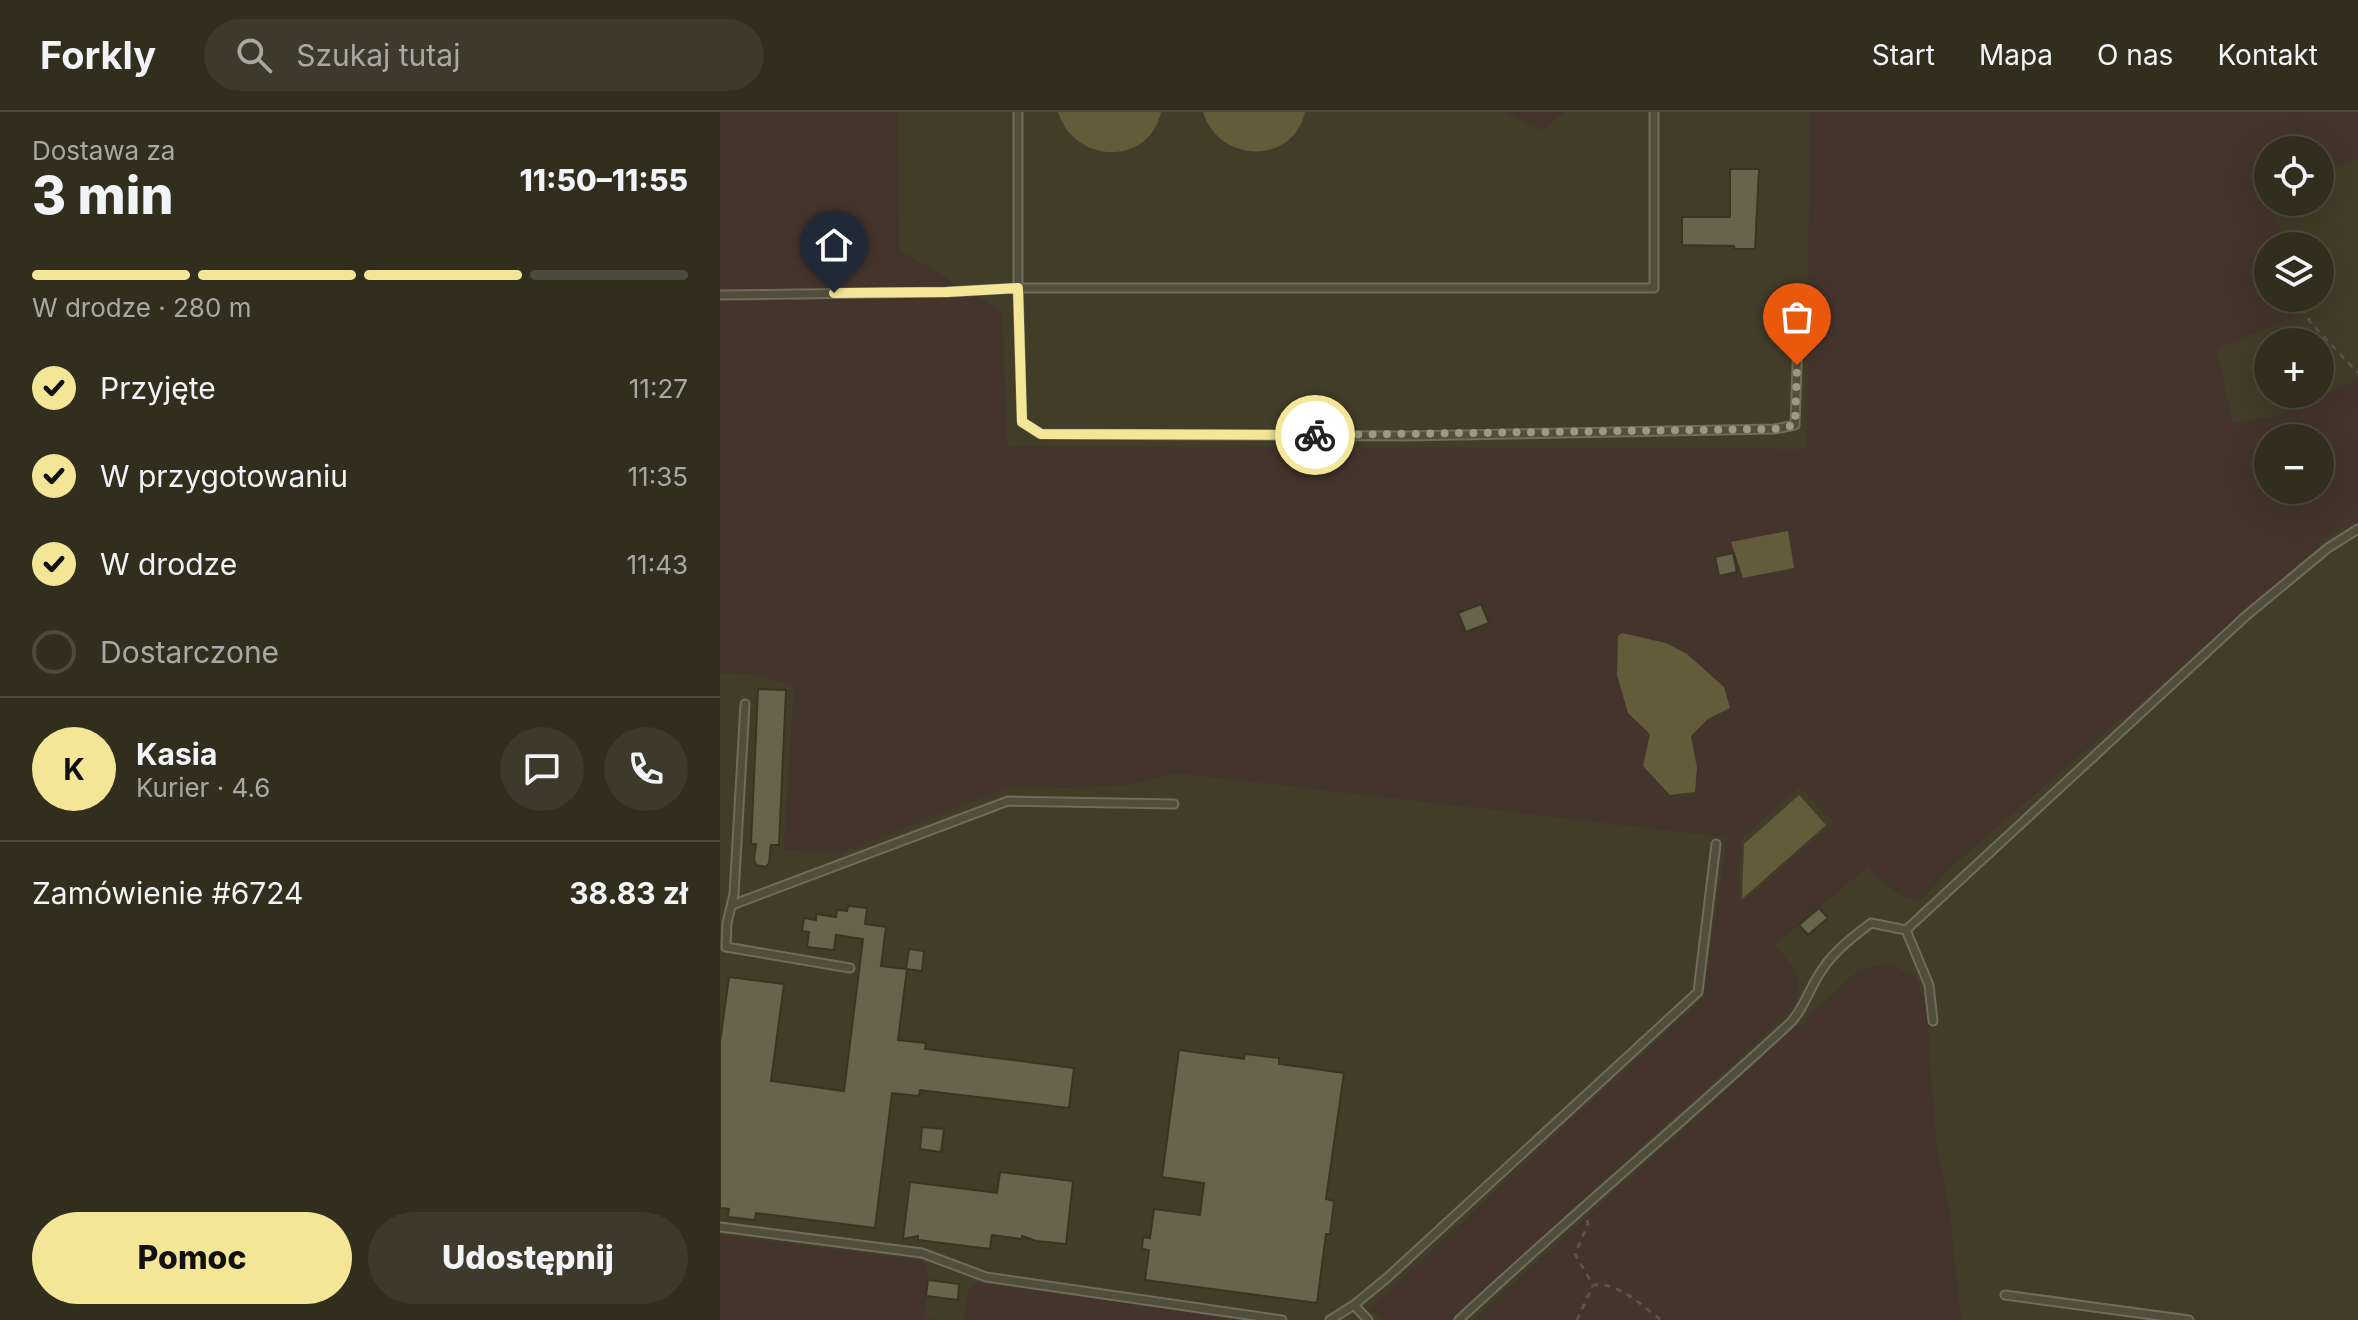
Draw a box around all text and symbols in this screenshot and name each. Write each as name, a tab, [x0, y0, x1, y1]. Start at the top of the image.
search box	[204, 19, 764, 91]
text: Forkly	[40, 32, 156, 78]
icon: search	[232, 33, 276, 77]
text: Szukaj tutaj	[296, 37, 460, 73]
text: Start	[1872, 38, 1935, 72]
text: Mapa	[1979, 38, 2053, 72]
text: O nas	[2097, 38, 2173, 72]
text: Kontakt	[2217, 38, 2318, 72]
text: Dostawa za	[32, 135, 175, 166]
map controls	[2254, 136, 2334, 504]
button: locate	[2254, 136, 2334, 216]
text: 11:50–11:55	[519, 162, 688, 198]
text: 3 min	[32, 164, 174, 227]
pin	[800, 211, 868, 293]
icon: home	[812, 223, 856, 267]
button: layers	[2254, 232, 2334, 312]
pin	[1763, 283, 1831, 365]
text: W drodze · 280 m	[32, 292, 251, 323]
icon: bag	[1775, 295, 1819, 339]
button: +	[2254, 328, 2334, 408]
icon: check	[32, 366, 76, 410]
text: Przyjęte	[100, 370, 216, 406]
text: 11:27	[629, 373, 688, 404]
courier	[1275, 395, 1355, 475]
icon: bike	[1293, 413, 1337, 457]
button: −	[2254, 424, 2334, 504]
icon: check	[32, 454, 76, 498]
text: W przygotowaniu	[100, 458, 348, 494]
text: 11:35	[627, 461, 688, 492]
icon: check	[32, 542, 76, 586]
text: W drodze	[100, 546, 237, 582]
text: 11:43	[627, 549, 688, 580]
text: Dostarczone	[100, 634, 279, 670]
button: chat	[500, 727, 584, 811]
button: phone	[604, 727, 688, 811]
text: Kasia	[136, 736, 217, 772]
text: K	[63, 751, 85, 787]
text: Kurier · 4.6	[136, 772, 270, 803]
text: Zamówienie #6724	[32, 875, 303, 911]
text: 38.83 zł	[569, 875, 688, 911]
button: Pomoc	[32, 1212, 352, 1304]
button: Udostępnij	[368, 1212, 688, 1304]

